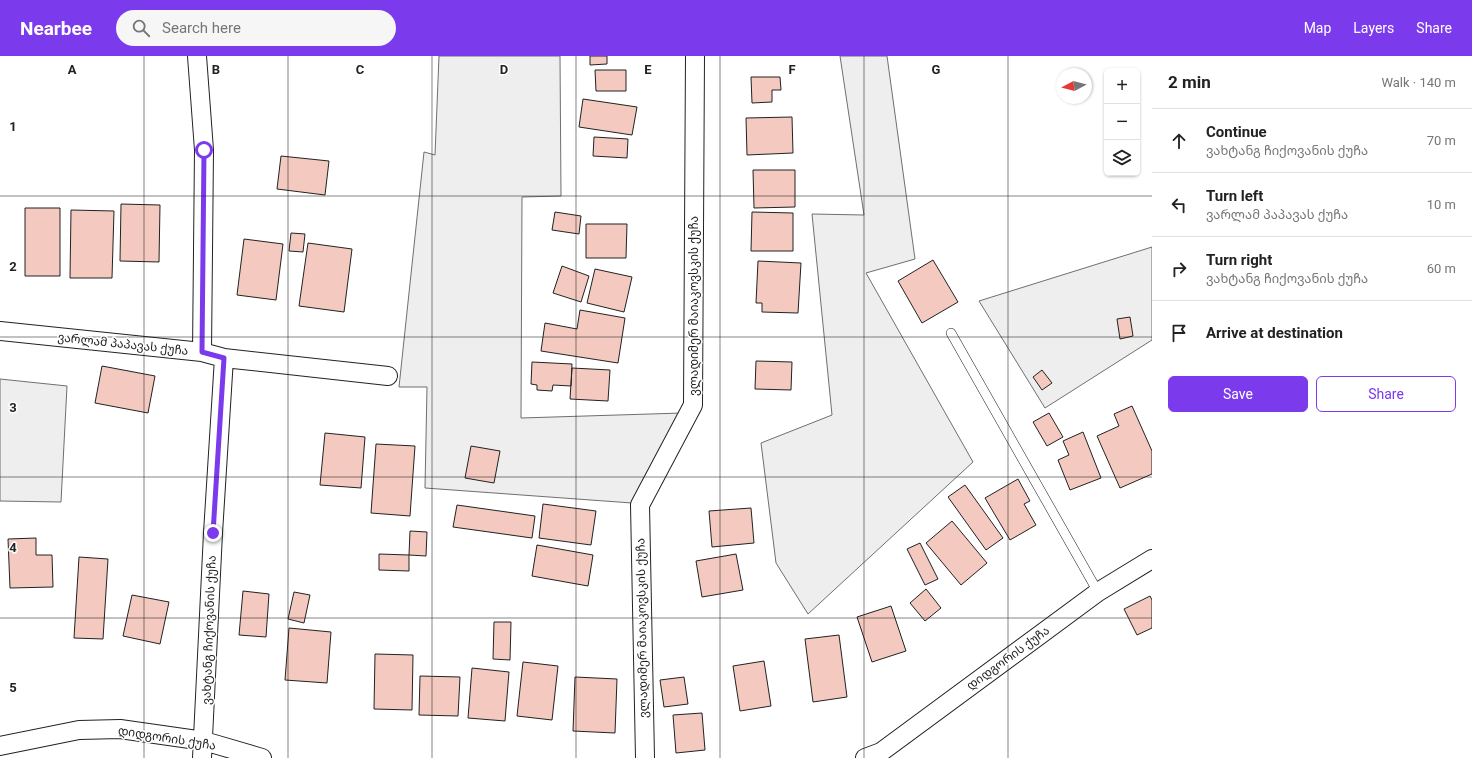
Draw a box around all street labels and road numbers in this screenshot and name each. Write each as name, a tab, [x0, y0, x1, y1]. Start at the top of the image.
street label: ვლადიმერ მაიაკოვსკის ქუჩა	[687, 216, 702, 396]
street label: ვარლამ პაპავას ქუჩა	[57, 330, 189, 359]
street label: ვლადიმერ მაიაკოვსკის ქუჩა	[633, 538, 652, 718]
street label: ვახტანგ ჩიქოვანის ქუჩა	[199, 555, 219, 705]
street label: დიდგორის ქუჩა	[964, 623, 1053, 694]
street label: დიდგორის ქუჩა	[117, 723, 217, 754]

